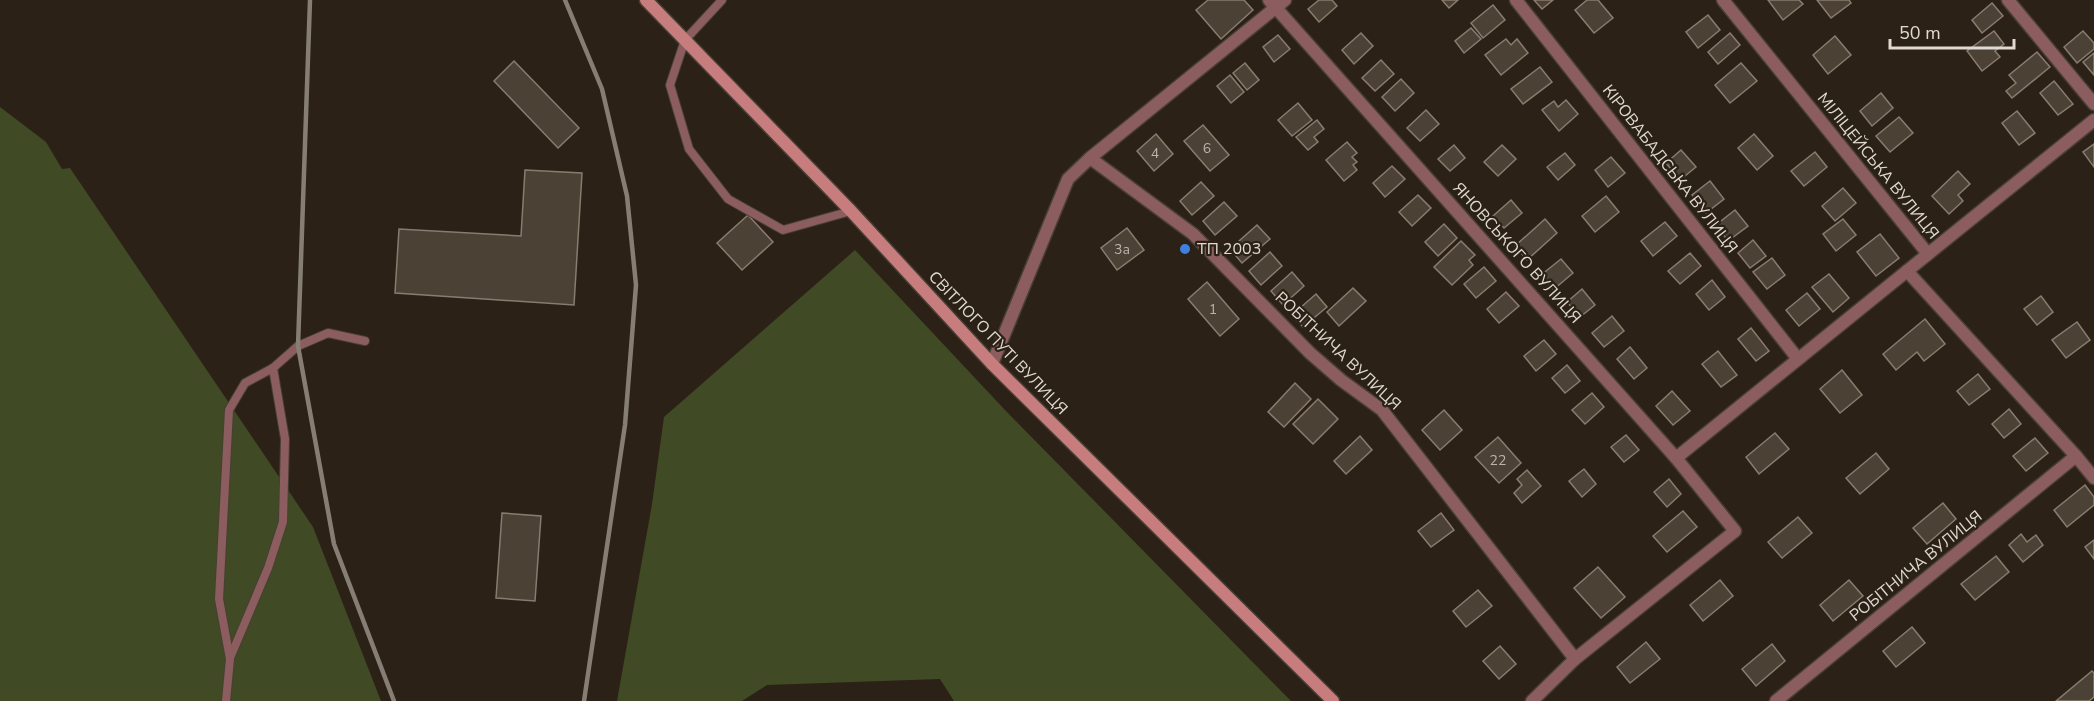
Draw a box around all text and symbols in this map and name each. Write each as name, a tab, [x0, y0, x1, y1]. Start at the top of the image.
scale bar	[1890, 12, 2014, 50]
text: 50 m	[1899, 21, 1941, 45]
street label: КІРОВАБАДСЬКА ВУЛИЦЯ	[1597, 80, 1743, 258]
street label: МІЛІЦЕЙСЬКА ВУЛИЦЯ	[1812, 88, 1944, 244]
house number: 6	[1203, 139, 1211, 158]
house number: 4	[1151, 144, 1159, 163]
street label: ЯНОВСЬКОГО ВУЛИЦЯ	[1448, 178, 1586, 328]
place label: ТП 2003	[1197, 238, 1261, 260]
house number: 3а	[1114, 240, 1130, 259]
marker: ТП 2003	[1178, 242, 1192, 256]
street label: СВІТЛОГО ПУТІ ВУЛИЦЯ	[923, 266, 1073, 420]
street label: РОБІТНИЧА ВУЛИЦЯ	[1270, 287, 1406, 415]
house number: 1	[1209, 300, 1217, 319]
house number: 22	[1490, 451, 1506, 470]
street label: РОБІТНИЧА ВУЛИЦЯ	[1845, 506, 1987, 626]

